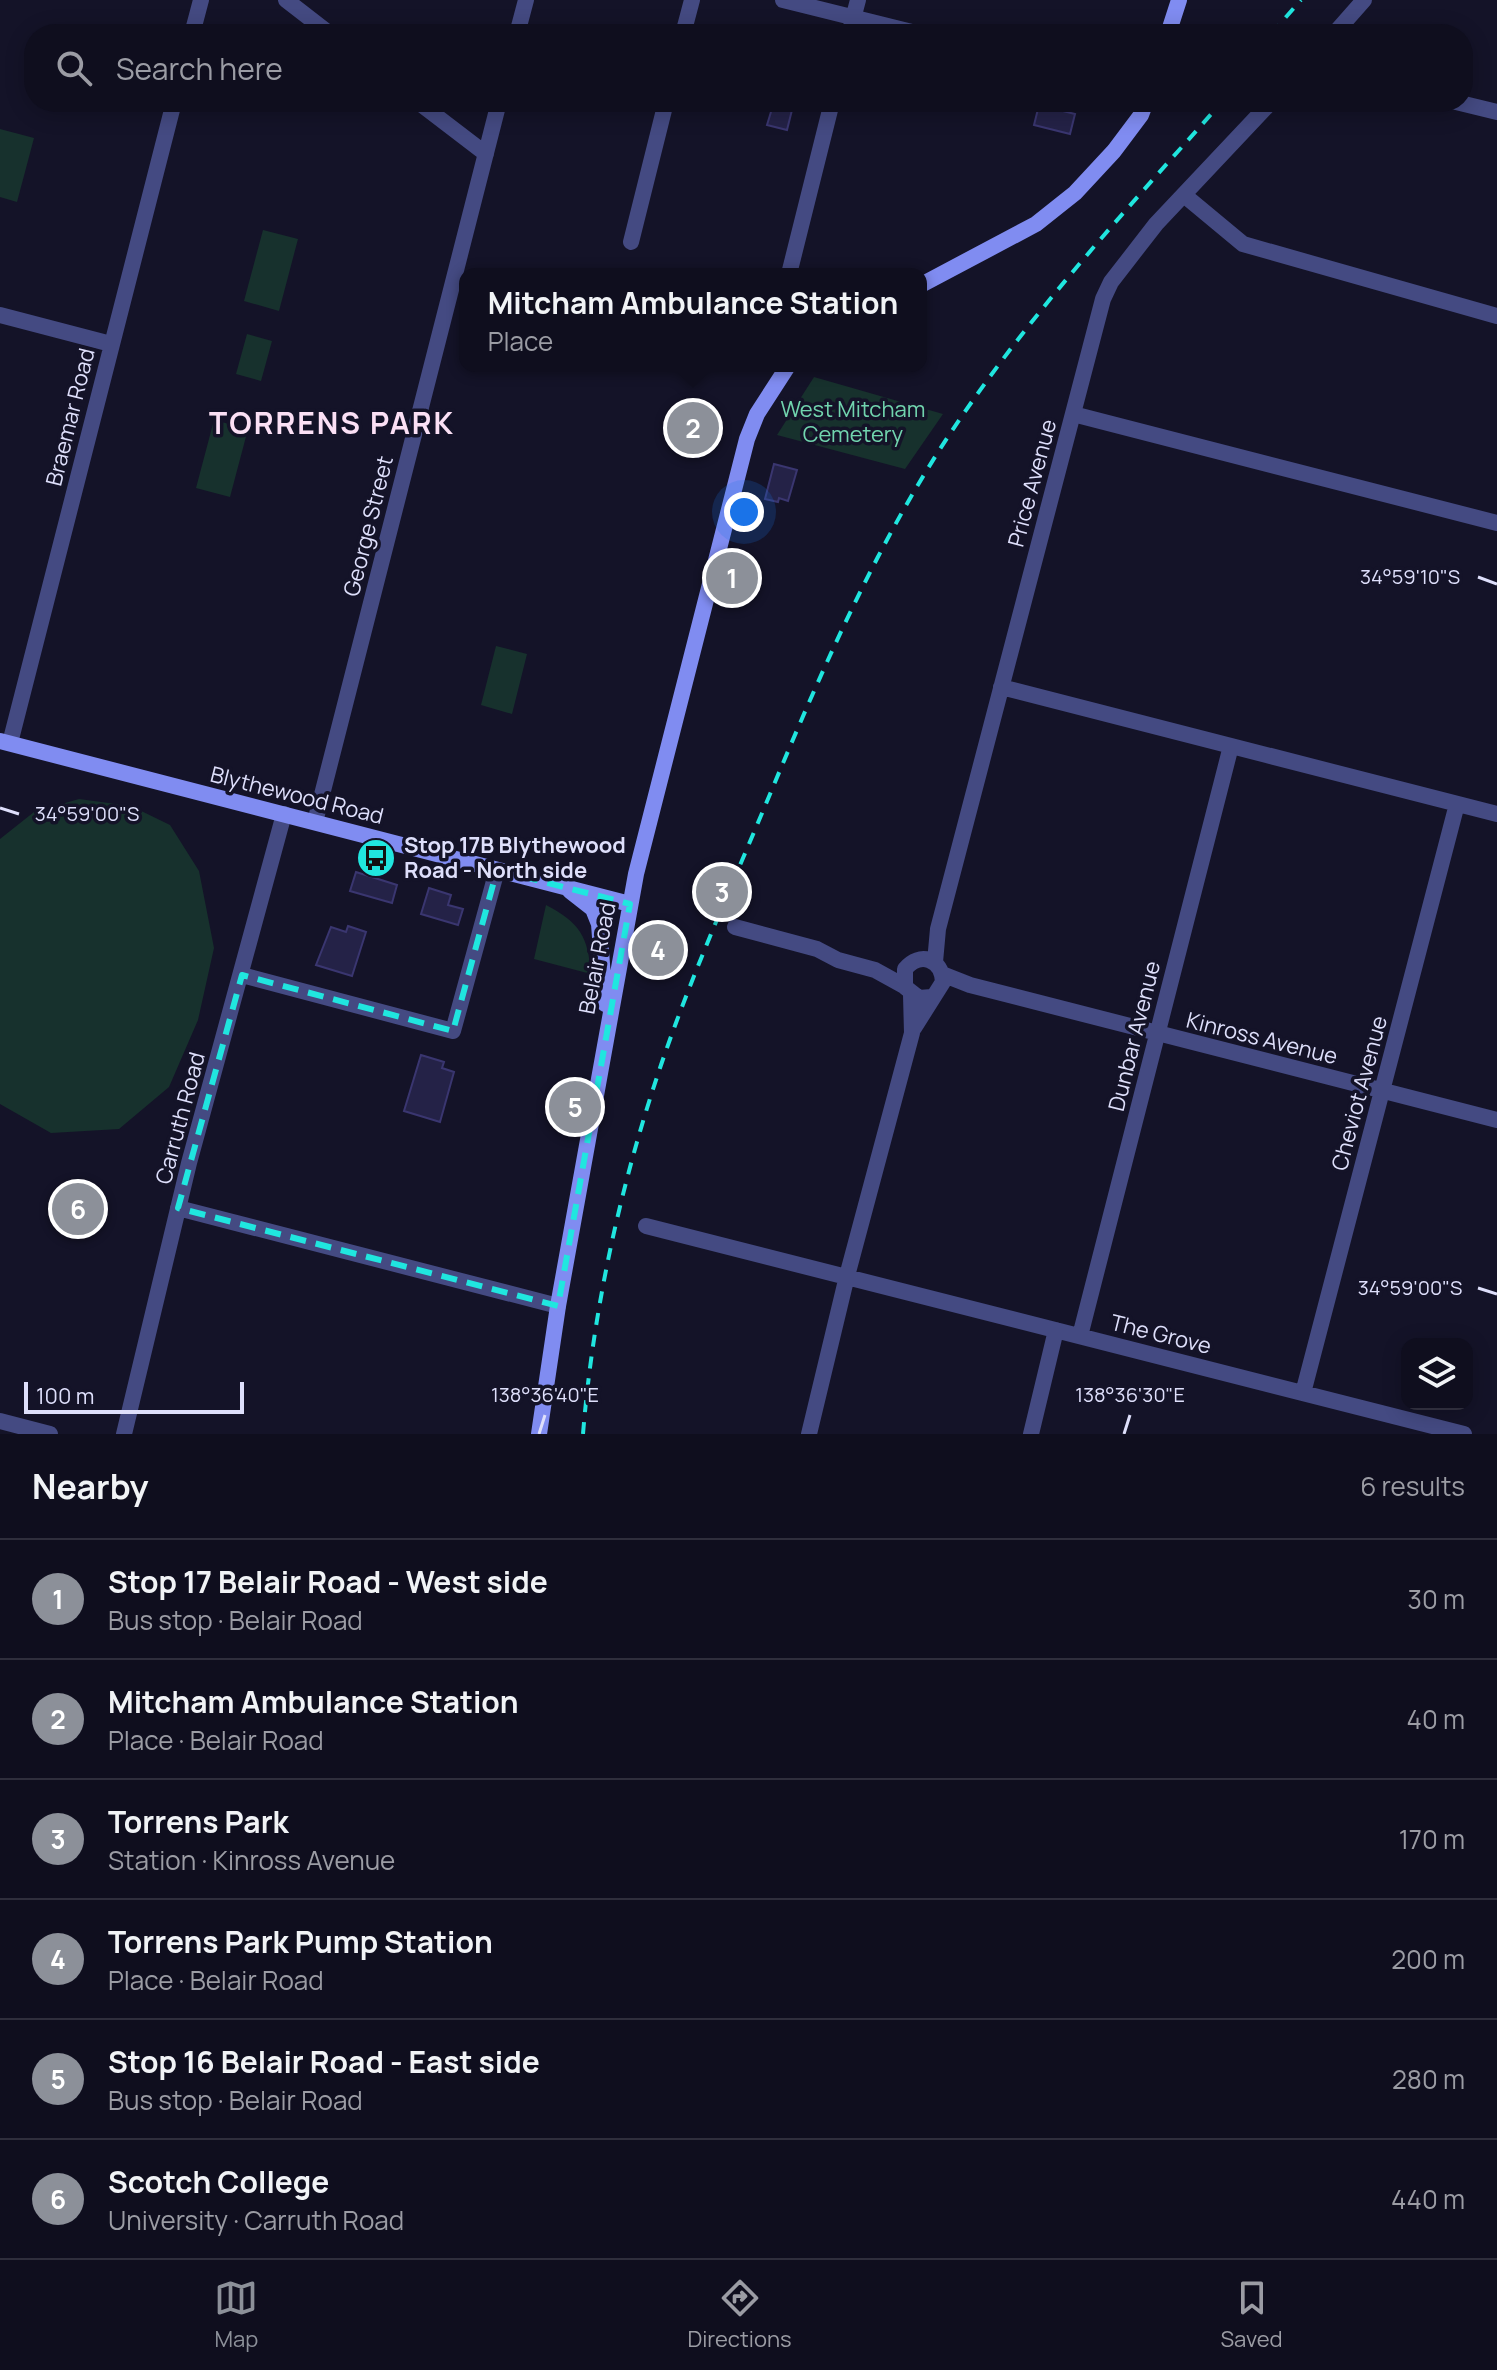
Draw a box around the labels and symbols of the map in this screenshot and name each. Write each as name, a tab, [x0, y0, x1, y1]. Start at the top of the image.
street label: Braemar Road	[38, 345, 102, 489]
park label: West Mitcham Cemetery	[780, 394, 926, 449]
pin: 2	[667, 398, 719, 458]
district label: TORRENS PARK	[209, 402, 455, 443]
street label: Price Avenue	[1001, 416, 1063, 550]
street label: George Street	[336, 452, 400, 599]
your location	[724, 492, 764, 532]
pin: 1	[706, 548, 758, 608]
text: 34°59'10"S	[1360, 563, 1460, 590]
street label: Blythewood Road	[207, 759, 387, 831]
text: 34°59'00"S	[35, 800, 139, 827]
place label: Stop 17B Blythewood Road - North side	[404, 830, 626, 885]
bus stop icon: Stop 17B Blythewood Road - North side	[355, 837, 397, 879]
pin: 3	[696, 862, 748, 922]
street label: Belair Road	[571, 900, 623, 1016]
pin: 4	[632, 920, 684, 980]
street label: Dunbar Avenue	[1101, 958, 1167, 1114]
street label: Kinross Avenue	[1183, 1005, 1341, 1071]
street label: Cheviot Avenue	[1324, 1012, 1394, 1174]
street label: Carruth Road	[148, 1049, 212, 1187]
pin: 5	[549, 1077, 601, 1137]
pin: 6	[52, 1179, 104, 1239]
text: 34°59'00"S	[1358, 1274, 1462, 1301]
street label: The Grove	[1107, 1307, 1215, 1361]
scale bar	[24, 1378, 244, 1414]
text: 138°36'40"E	[491, 1381, 599, 1408]
text: 138°36'30"E	[1075, 1381, 1185, 1408]

